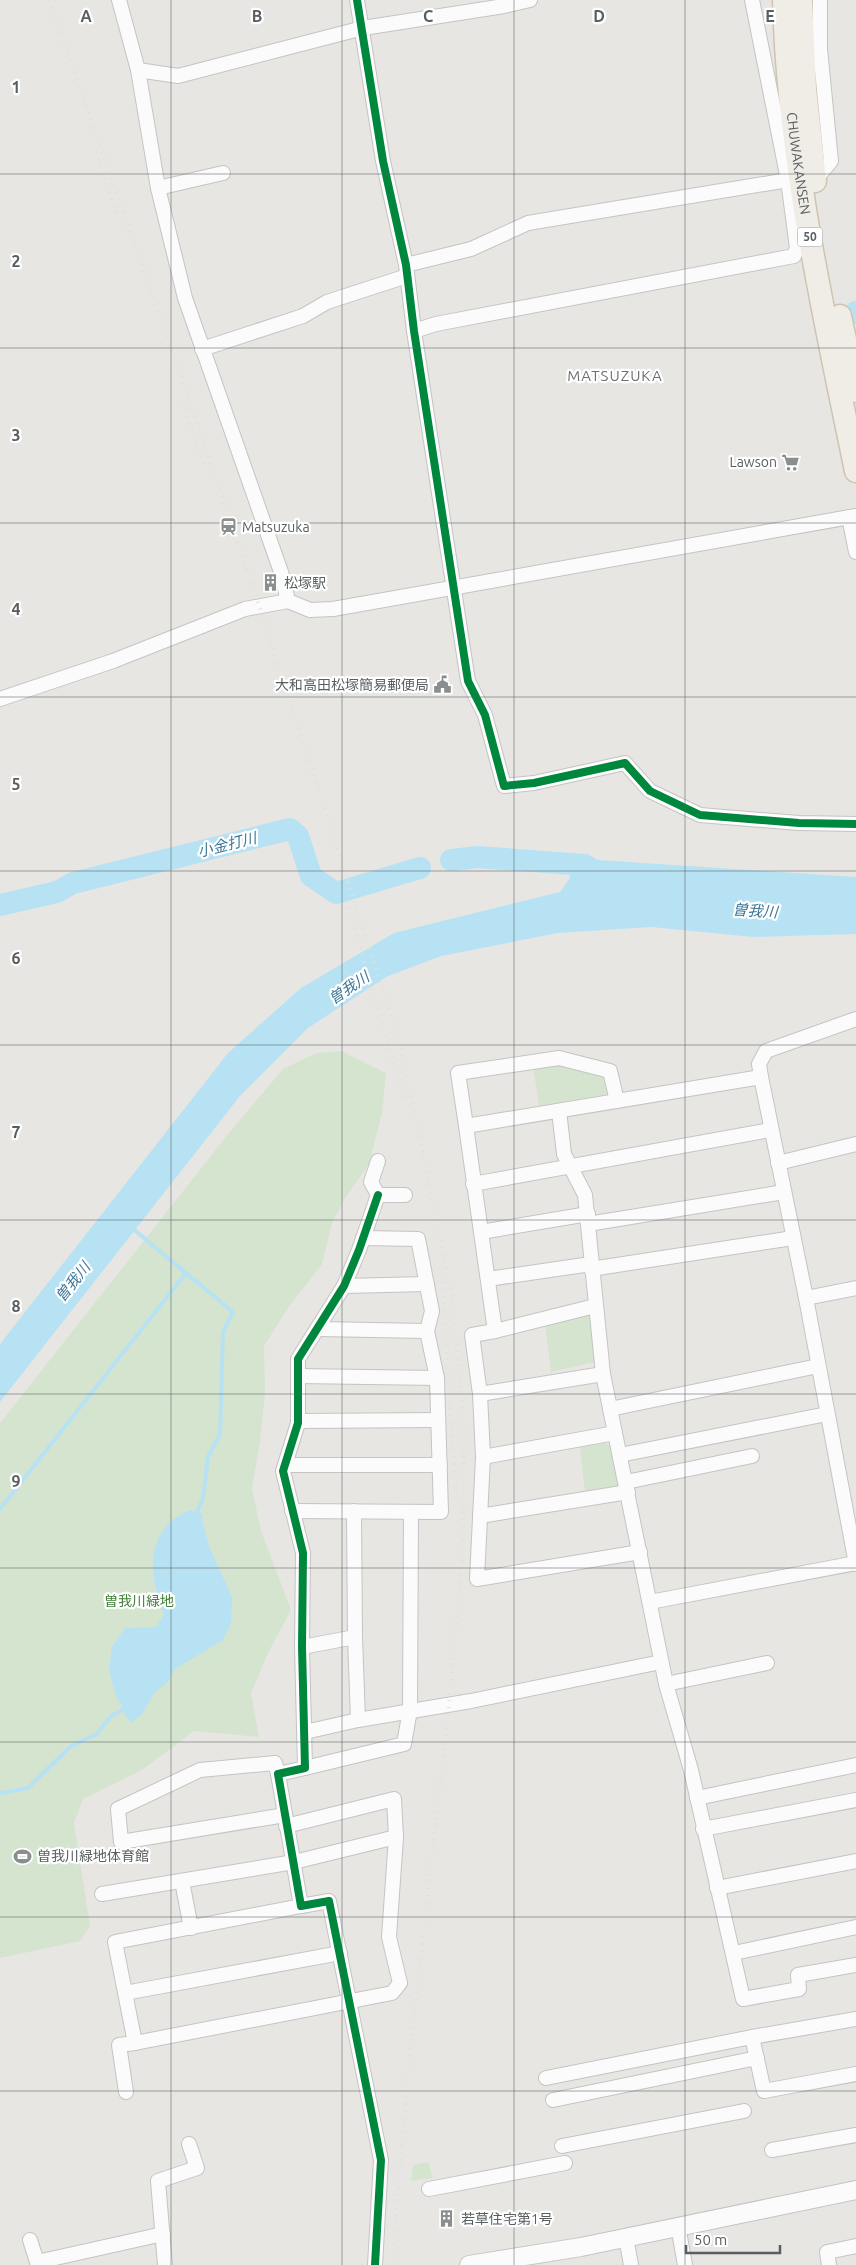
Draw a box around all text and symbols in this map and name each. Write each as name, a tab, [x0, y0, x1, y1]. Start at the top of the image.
text: A	[80, 7, 92, 25]
text: B	[252, 7, 262, 25]
text: C	[423, 7, 433, 25]
text: D	[593, 7, 605, 25]
text: E	[765, 7, 775, 25]
text: 1	[11, 78, 21, 96]
street label: CHUWAKANSEN	[784, 111, 814, 216]
road number: 50	[798, 228, 822, 246]
text: 2	[11, 252, 21, 270]
district label: MATSUZUKA	[567, 367, 663, 384]
text: 3	[11, 426, 21, 444]
supermarket icon: Lawson	[781, 452, 801, 472]
place label: Lawson	[730, 454, 777, 470]
station icon: Matsuzuka	[218, 517, 238, 537]
place label: Matsuzuka	[242, 519, 310, 535]
building icon: 松塚駅	[260, 573, 280, 593]
place label: 松塚駅	[284, 575, 326, 591]
text: 4	[11, 600, 21, 618]
public building icon: 大和高田松塚簡易郵便局	[433, 675, 453, 695]
place label: 大和高田松塚簡易郵便局	[275, 677, 429, 693]
text: 5	[11, 775, 21, 793]
water label: 小金打川	[196, 829, 260, 860]
water label: 曽我川	[732, 900, 780, 921]
text: 6	[11, 949, 21, 967]
water label: 曽我川	[325, 967, 374, 1007]
text: 7	[11, 1123, 21, 1141]
water label: 曽我川	[52, 1257, 95, 1305]
text: 8	[11, 1297, 21, 1315]
text: 9	[11, 1472, 21, 1490]
park label: 曽我川緑地	[104, 1593, 174, 1609]
sports icon: 曽我川緑地体育館	[13, 1846, 33, 1866]
place label: 曽我川緑地体育館	[37, 1848, 149, 1864]
building icon: 若草住宅第1号	[437, 2209, 457, 2229]
place label: 若草住宅第1号	[461, 2211, 553, 2227]
scale bar	[686, 2222, 780, 2254]
text: 50 m	[694, 2231, 727, 2248]

